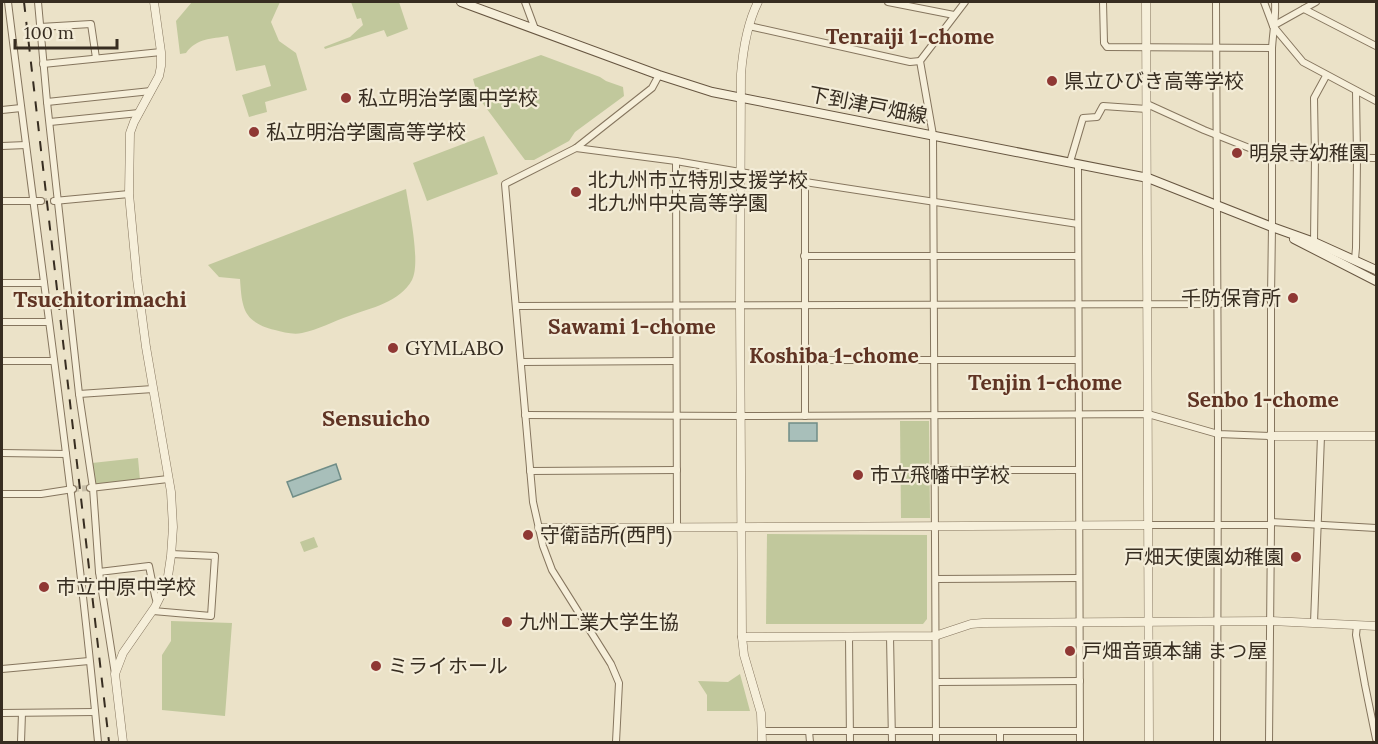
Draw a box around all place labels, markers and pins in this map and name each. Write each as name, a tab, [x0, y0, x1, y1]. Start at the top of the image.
place label: 県立ひびき高等学校	[1064, 68, 1244, 93]
marker: 県立ひびき高等学校	[1045, 74, 1059, 88]
place label: 私立明治学園中学校	[358, 85, 538, 110]
marker: 私立明治学園中学校	[339, 91, 353, 105]
place label: 私立明治学園高等学校	[266, 119, 466, 144]
marker: 私立明治学園高等学校	[247, 125, 261, 139]
place label: 明泉寺幼稚園	[1249, 140, 1369, 165]
marker: 明泉寺幼稚園	[1230, 146, 1244, 160]
place label: 北九州市立特別支援学校 北九州中央高等学園	[588, 167, 808, 215]
marker: 北九州市立特別支援学校 北九州中央高等学園	[569, 185, 583, 199]
place label: 千防保育所	[1181, 285, 1281, 310]
marker: 千防保育所	[1286, 291, 1300, 305]
place label: GYMLABO	[405, 335, 504, 360]
marker: GYMLABO	[386, 341, 400, 355]
place label: 市立飛幡中学校	[870, 462, 1010, 487]
marker: 市立飛幡中学校	[851, 468, 865, 482]
place label: 守衛詰所(西門)	[540, 522, 672, 548]
marker: 守衛詰所(西門)	[521, 528, 535, 542]
place label: 戸畑天使園幼稚園	[1124, 544, 1284, 569]
marker: 戸畑天使園幼稚園	[1289, 550, 1303, 564]
place label: 市立中原中学校	[56, 574, 196, 599]
marker: 市立中原中学校	[37, 580, 51, 594]
place label: 九州工業大学生協	[519, 609, 679, 634]
marker: 九州工業大学生協	[500, 615, 514, 629]
place label: 戸畑音頭本舗 まつ屋	[1082, 638, 1267, 663]
marker: 戸畑音頭本舗 まつ屋	[1063, 644, 1077, 658]
place label: ミライホール	[388, 653, 508, 678]
marker: ミライホール	[369, 659, 383, 673]

